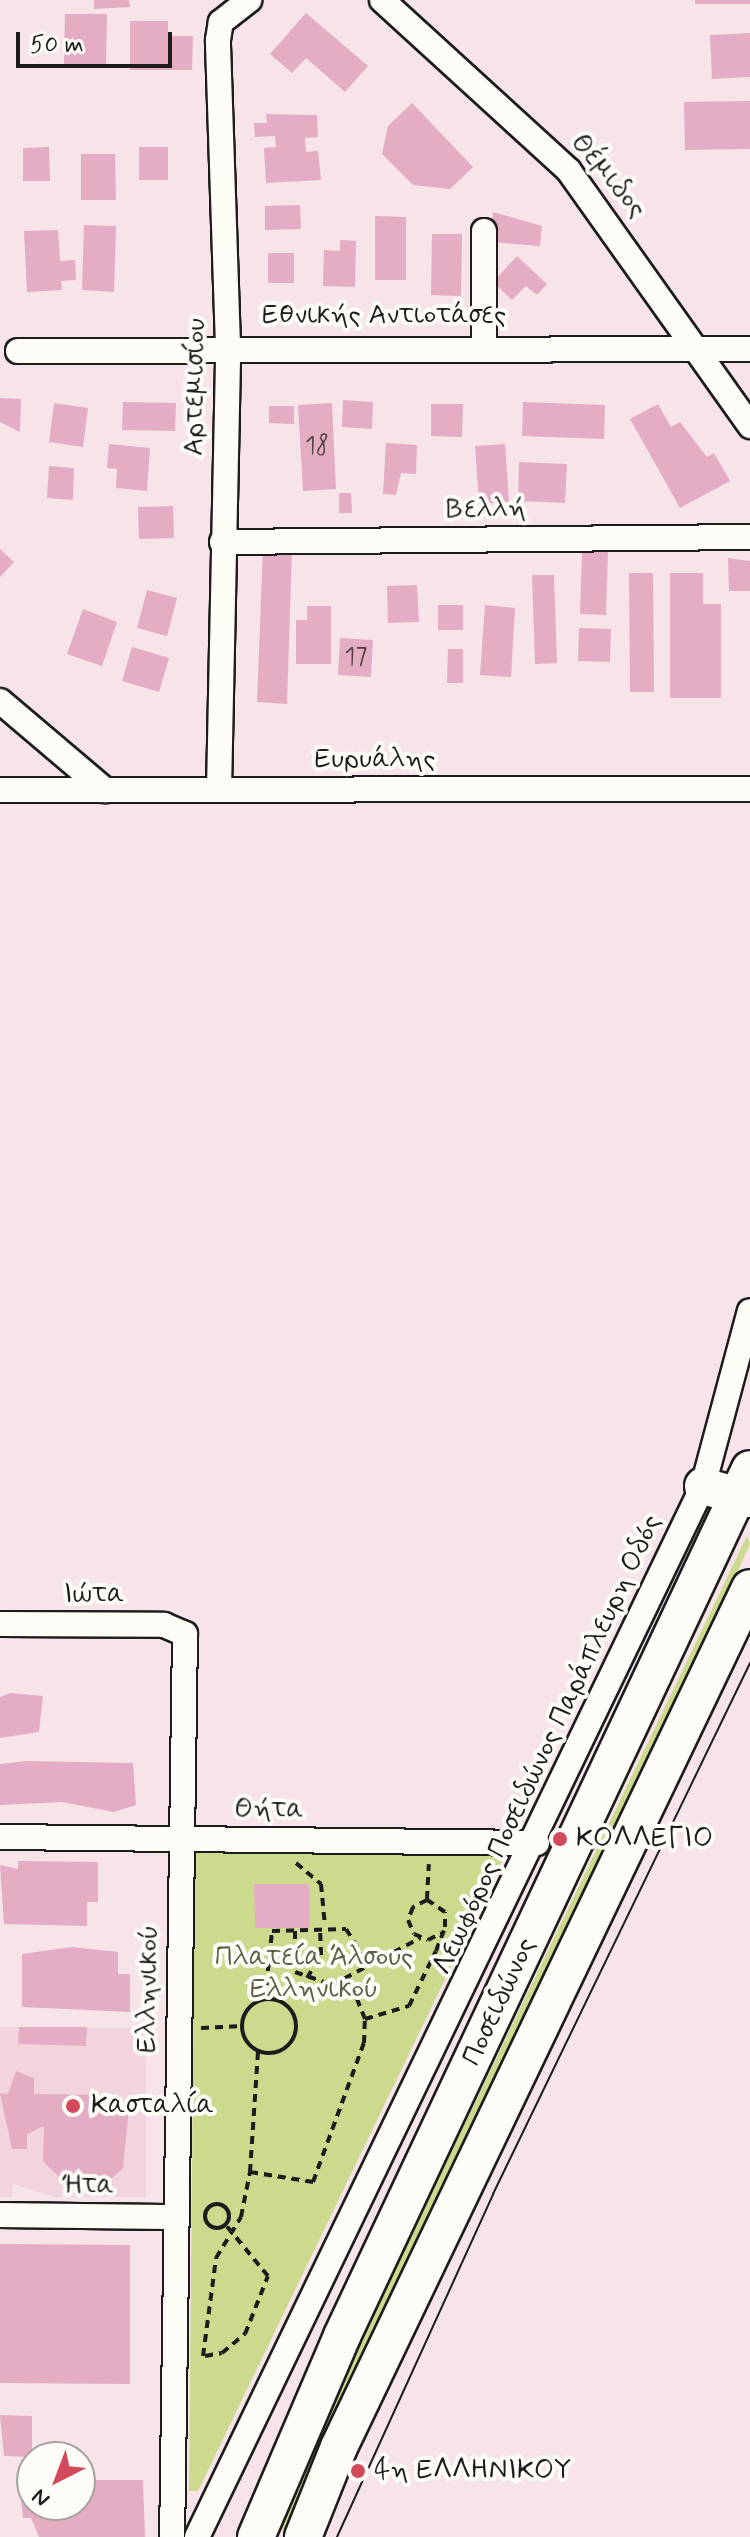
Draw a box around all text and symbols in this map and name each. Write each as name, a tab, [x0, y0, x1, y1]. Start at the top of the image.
scale bar	[20, 16, 176, 66]
text: 50 m	[30, 30, 84, 61]
street label: Θέμιδος	[563, 127, 653, 225]
street label: Εθνικής Αντιοτάσες	[262, 299, 506, 333]
street label: Αρτεμισίου	[178, 318, 214, 456]
house number: 18	[305, 433, 329, 461]
street label: Βελλή	[446, 493, 526, 527]
house number: 17	[345, 644, 367, 672]
street label: Ευρυάλης	[314, 743, 436, 777]
street label: Λεωφόρος Ποσειδώνος Παράπλευρη Οδός	[426, 1510, 670, 1980]
street label: Ιώτα	[63, 1578, 125, 1612]
street label: Θήτα	[234, 1793, 304, 1827]
place label: ΚΟΛΛΕΓΙΟ	[576, 1822, 713, 1856]
marker: ΚΟΛΛΕΓΙΟ	[551, 1830, 569, 1848]
street label: Ελληνικού	[131, 1925, 167, 2053]
street label: Ποσειδώνος	[456, 1933, 544, 2071]
park label: Πλατεία Άλσους Ελληνικού	[215, 1941, 413, 2007]
place label: Κασταλία	[91, 2089, 214, 2123]
marker: Κασταλία	[62, 2095, 84, 2117]
street label: Ήτα	[61, 2169, 115, 2203]
north arrow	[16, 2441, 96, 2521]
place label: 4η ΕΛΛΗΝΙΚΟΥ	[374, 2454, 571, 2488]
marker: 4η ΕΛΛΗΝΙΚΟΥ	[349, 2462, 367, 2480]
text: N	[26, 2482, 56, 2513]

